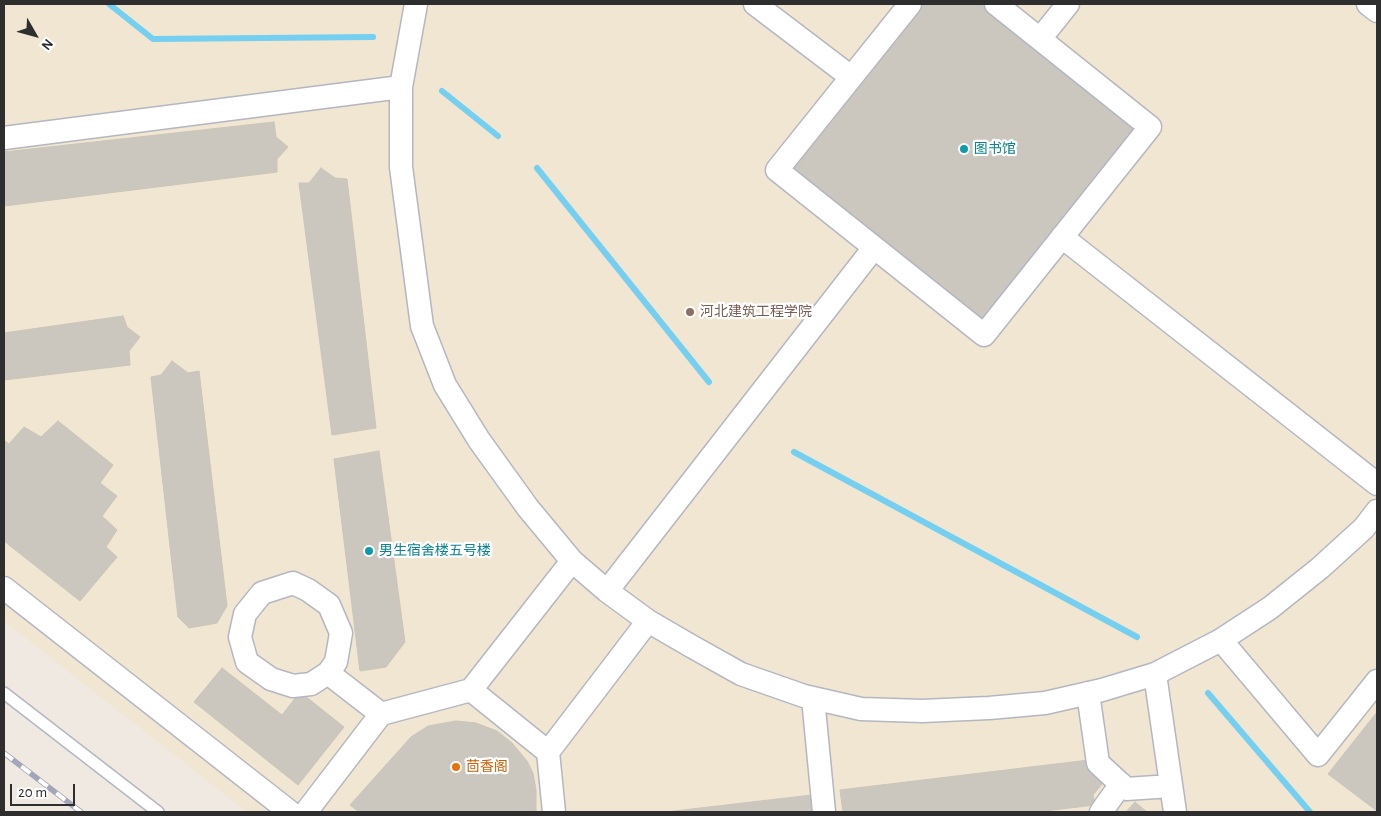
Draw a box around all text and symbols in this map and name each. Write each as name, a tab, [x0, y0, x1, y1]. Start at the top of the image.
north arrow	[10, 10, 60, 60]
text: N	[38, 36, 55, 52]
place label: 图书馆	[974, 141, 1016, 157]
marker: 图书馆	[958, 143, 970, 155]
place label: 河北建筑工程学院	[700, 304, 812, 320]
marker: 河北建筑工程学院	[684, 306, 696, 318]
place label: 男生宿舍楼五号楼	[379, 543, 491, 559]
marker: 男生宿舍楼五号楼	[363, 545, 375, 557]
place label: 茴香阁	[466, 759, 508, 775]
marker: 茴香阁	[450, 761, 462, 773]
scale bar	[12, 774, 78, 806]
text: 20 m	[18, 785, 47, 800]

